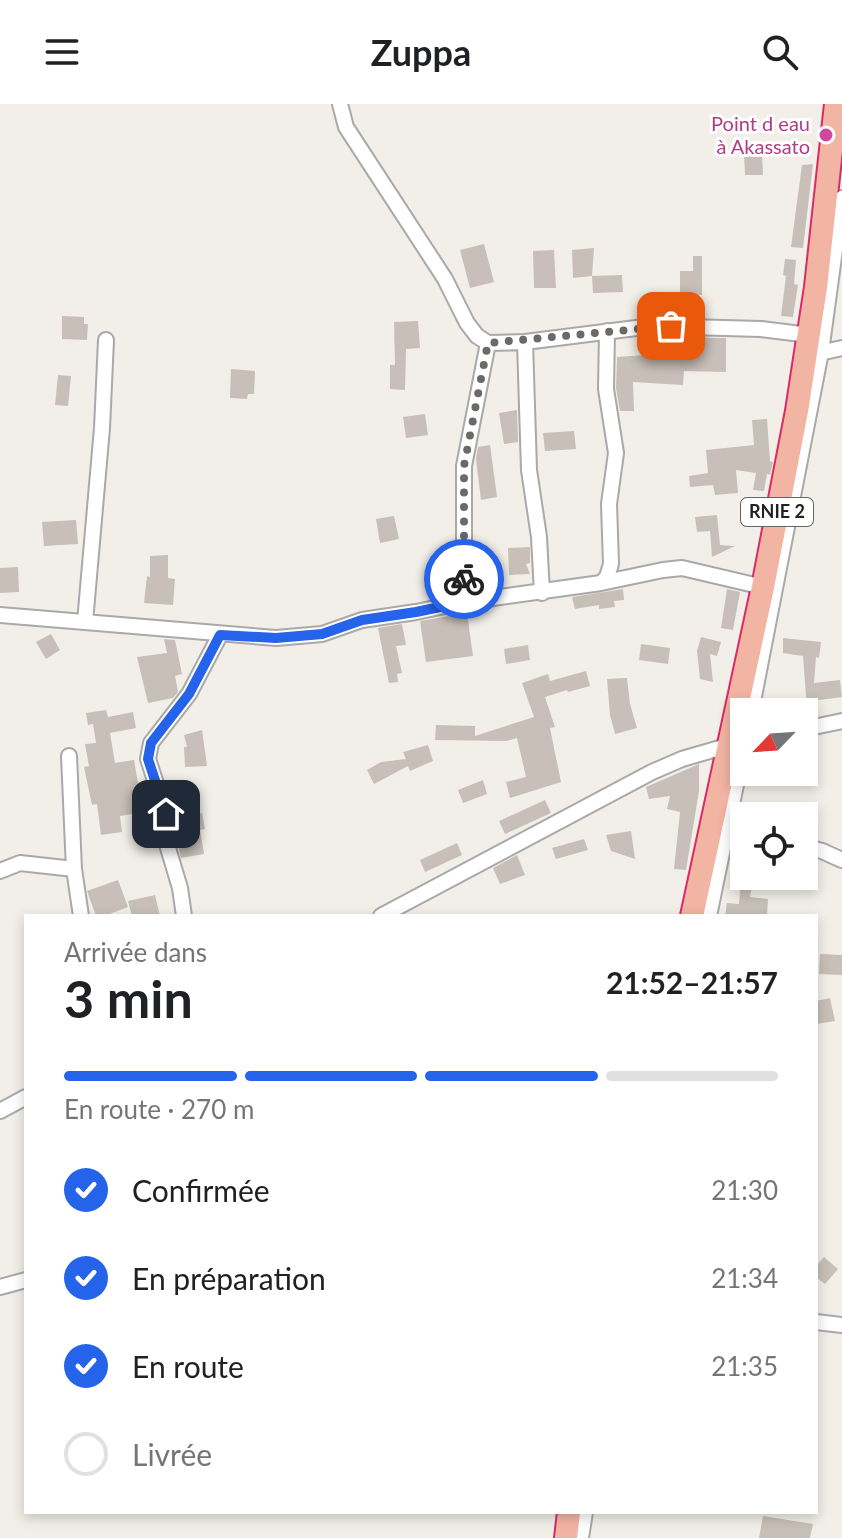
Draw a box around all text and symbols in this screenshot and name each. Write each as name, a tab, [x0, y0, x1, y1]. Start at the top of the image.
icon: menu	[40, 30, 84, 74]
text: Zuppa	[371, 30, 471, 74]
icon: search	[758, 30, 802, 74]
place label: Point d eau à Akassato	[711, 111, 810, 158]
marker: Point d eau à Akassato	[817, 126, 835, 144]
pin	[637, 292, 705, 360]
icon: bag	[649, 304, 693, 348]
road number: RNIE 2	[741, 498, 813, 526]
courier	[424, 539, 504, 619]
icon: bike	[442, 557, 486, 601]
north arrow	[730, 698, 818, 786]
map controls	[730, 698, 818, 890]
pin	[132, 780, 200, 848]
icon: home	[144, 792, 188, 836]
button: locate	[730, 802, 818, 890]
text: Arrivée dans	[64, 936, 207, 968]
text: 21:52–21:57	[606, 964, 778, 1000]
text: 3 min	[64, 967, 193, 1029]
text: En route · 270 m	[64, 1093, 254, 1125]
icon: check	[64, 1168, 108, 1212]
text: Confirmée	[132, 1172, 270, 1208]
text: 21:30	[711, 1174, 778, 1206]
icon: check	[64, 1256, 108, 1300]
text: En préparation	[132, 1260, 326, 1296]
text: 21:34	[711, 1262, 778, 1294]
icon: check	[64, 1344, 108, 1388]
text: En route	[132, 1348, 244, 1384]
text: 21:35	[711, 1350, 778, 1382]
text: Livrée	[132, 1436, 212, 1472]

